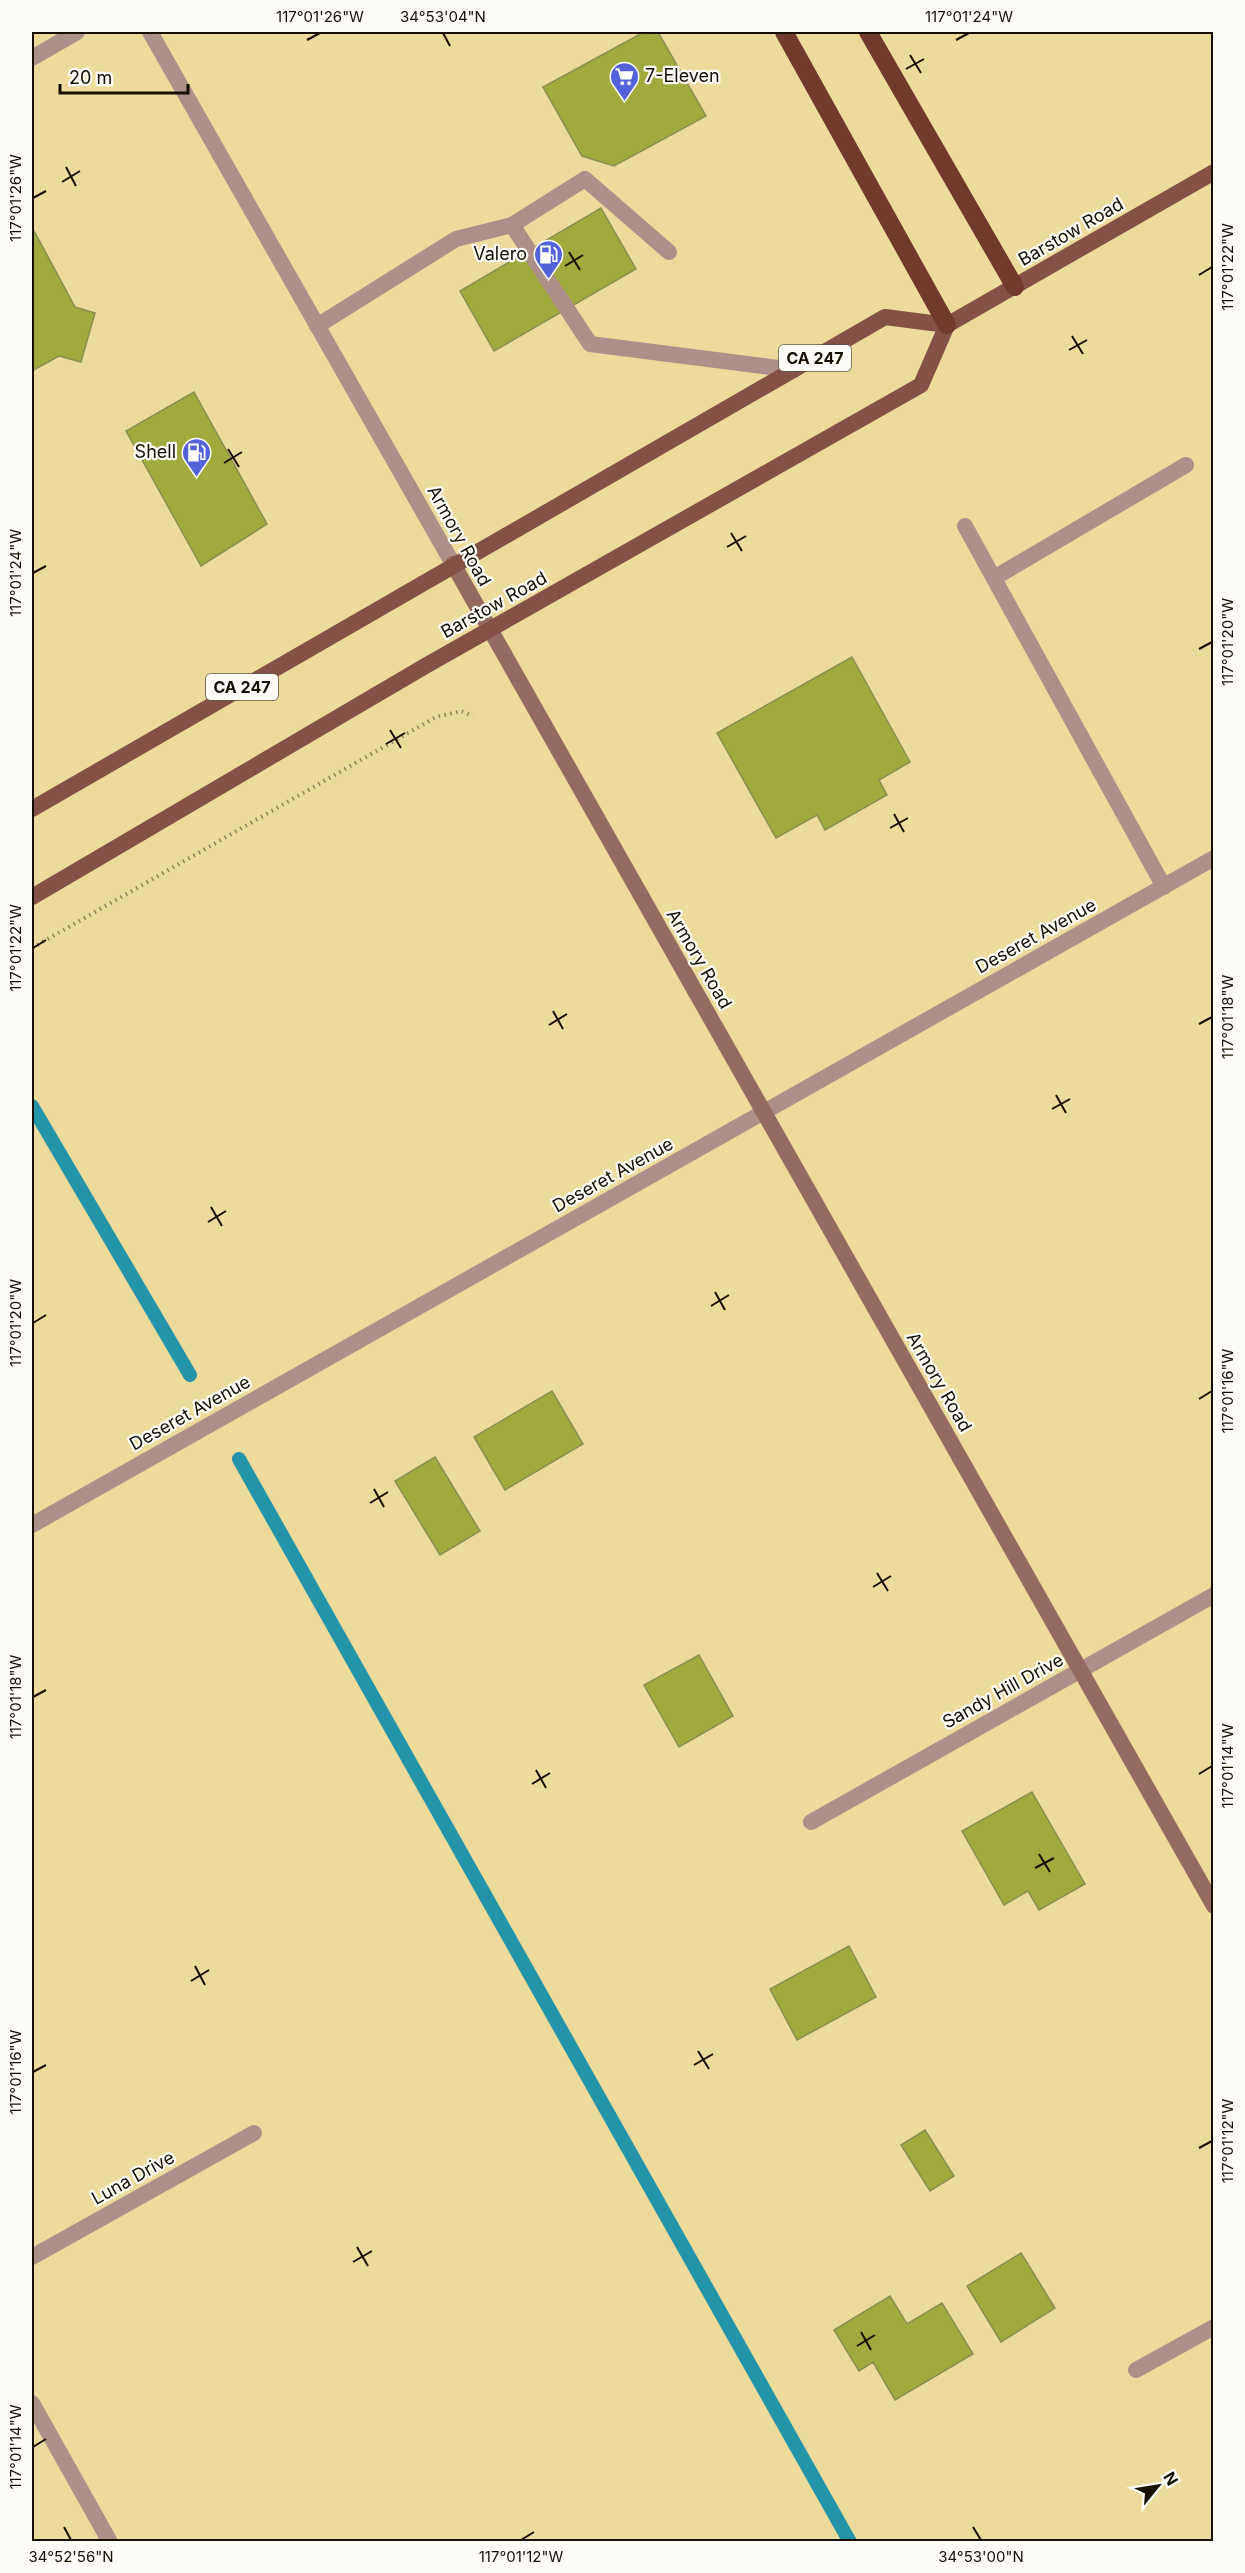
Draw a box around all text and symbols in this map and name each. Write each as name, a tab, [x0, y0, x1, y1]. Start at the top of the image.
text: 117°01'26"W	[276, 7, 364, 26]
text: 34°53'04"N	[400, 7, 486, 26]
text: 117°01'24"W	[925, 7, 1013, 26]
scale bar	[60, 57, 188, 95]
supermarket icon: 7-Eleven	[608, 60, 640, 102]
place label: 7-Eleven	[645, 65, 720, 86]
text: 20 m	[69, 67, 112, 88]
text: 117°01'26"W	[6, 154, 25, 242]
street label: Barstow Road	[1015, 193, 1127, 270]
text: 117°01'22"W	[1218, 223, 1237, 311]
fuel station icon: Valero	[532, 238, 564, 280]
place label: Valero	[473, 243, 527, 264]
road number: CA 247	[779, 345, 851, 371]
fuel station icon: Shell	[181, 436, 213, 478]
place label: Shell	[135, 441, 176, 462]
street label: Armory Road	[423, 482, 496, 590]
text: 117°01'24"W	[6, 529, 25, 617]
street label: Barstow Road	[437, 567, 550, 642]
text: 117°01'20"W	[1218, 598, 1237, 686]
road number: CA 247	[206, 674, 278, 700]
street label: Deseret Avenue	[972, 894, 1100, 977]
text: 117°01'22"W	[6, 904, 25, 992]
street label: Armory Road	[662, 905, 736, 1012]
text: 117°01'18"W	[1218, 974, 1237, 1059]
street label: Deseret Avenue	[549, 1133, 677, 1216]
text: 117°01'20"W	[6, 1279, 25, 1367]
street label: Armory Road	[902, 1328, 976, 1435]
text: 117°01'16"W	[1218, 1348, 1237, 1433]
street label: Deseret Avenue	[126, 1371, 254, 1454]
street label: Sandy Hill Drive	[939, 1649, 1067, 1732]
text: 117°01'18"W	[6, 1654, 25, 1739]
text: 117°01'14"W	[1218, 1723, 1237, 1809]
text: 117°01'16"W	[6, 2029, 25, 2114]
text: 117°01'12"W	[1218, 2098, 1237, 2183]
street label: Luna Drive	[88, 2146, 178, 2209]
text: 117°01'14"W	[6, 2404, 25, 2490]
north arrow	[1128, 2456, 1188, 2516]
text: N	[1159, 2468, 1183, 2489]
text: 34°52'56"N	[29, 2547, 113, 2566]
text: 117°01'12"W	[479, 2547, 564, 2566]
text: 34°53'00"N	[938, 2547, 1024, 2566]

